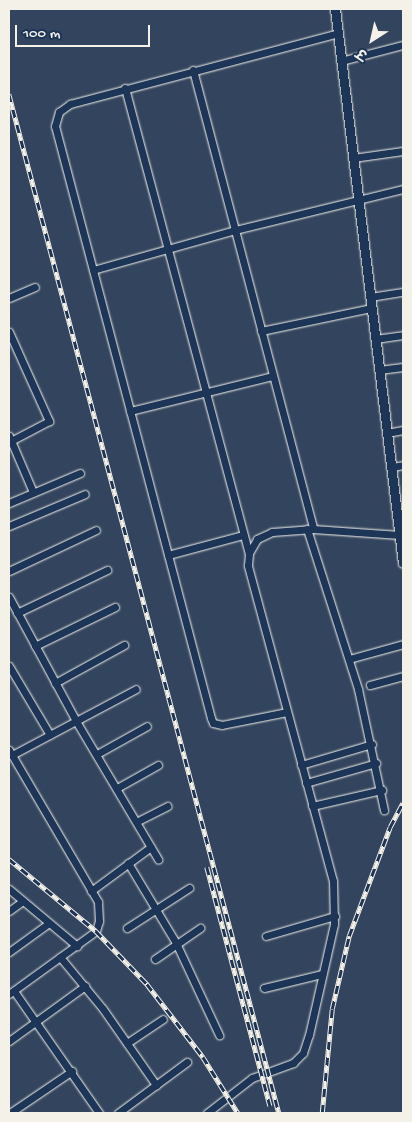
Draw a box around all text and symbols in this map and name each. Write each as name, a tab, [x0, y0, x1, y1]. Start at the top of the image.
scale bar	[18, 15, 152, 47]
north arrow	[347, 15, 397, 65]
text: 100 m	[23, 25, 60, 43]
text: उ	[354, 43, 372, 62]

